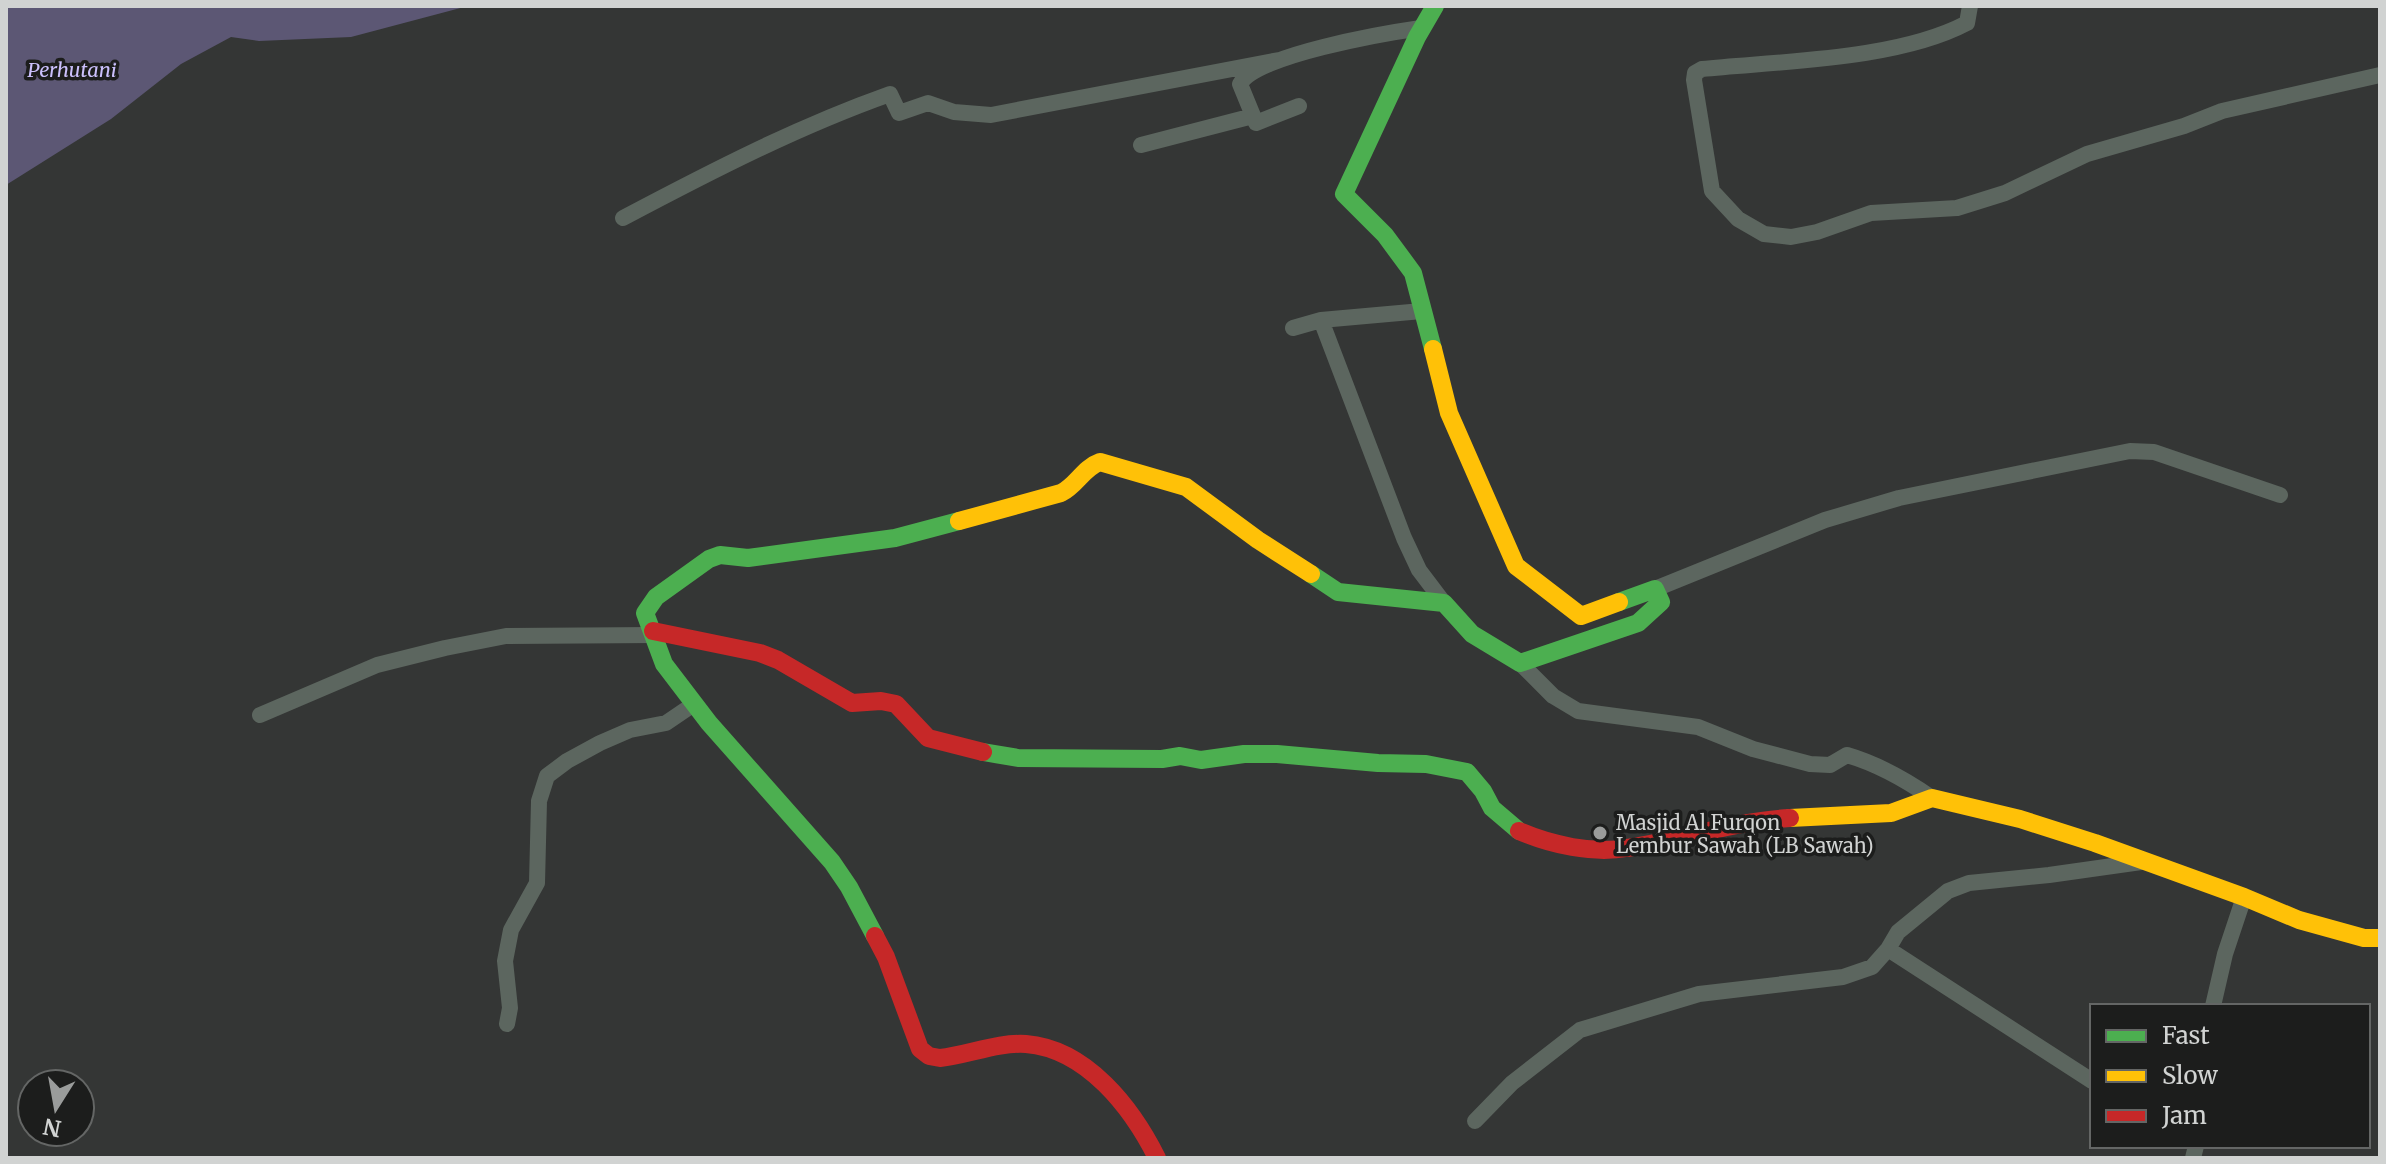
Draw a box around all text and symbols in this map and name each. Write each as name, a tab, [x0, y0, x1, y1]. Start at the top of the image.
park label: Perhutani	[27, 57, 117, 82]
place label: Masjid Al Furqon Lembur Sawah (LB Sawah)	[1616, 810, 1873, 858]
marker: Masjid Al Furqon Lembur Sawah (LB Sawah)	[1591, 824, 1609, 842]
legend	[2090, 1004, 2370, 1148]
text: Fast	[2162, 1020, 2210, 1051]
text: Slow	[2162, 1060, 2218, 1091]
north arrow	[16, 1068, 96, 1148]
text: Jam	[2161, 1100, 2207, 1131]
text: N	[40, 1112, 63, 1143]

